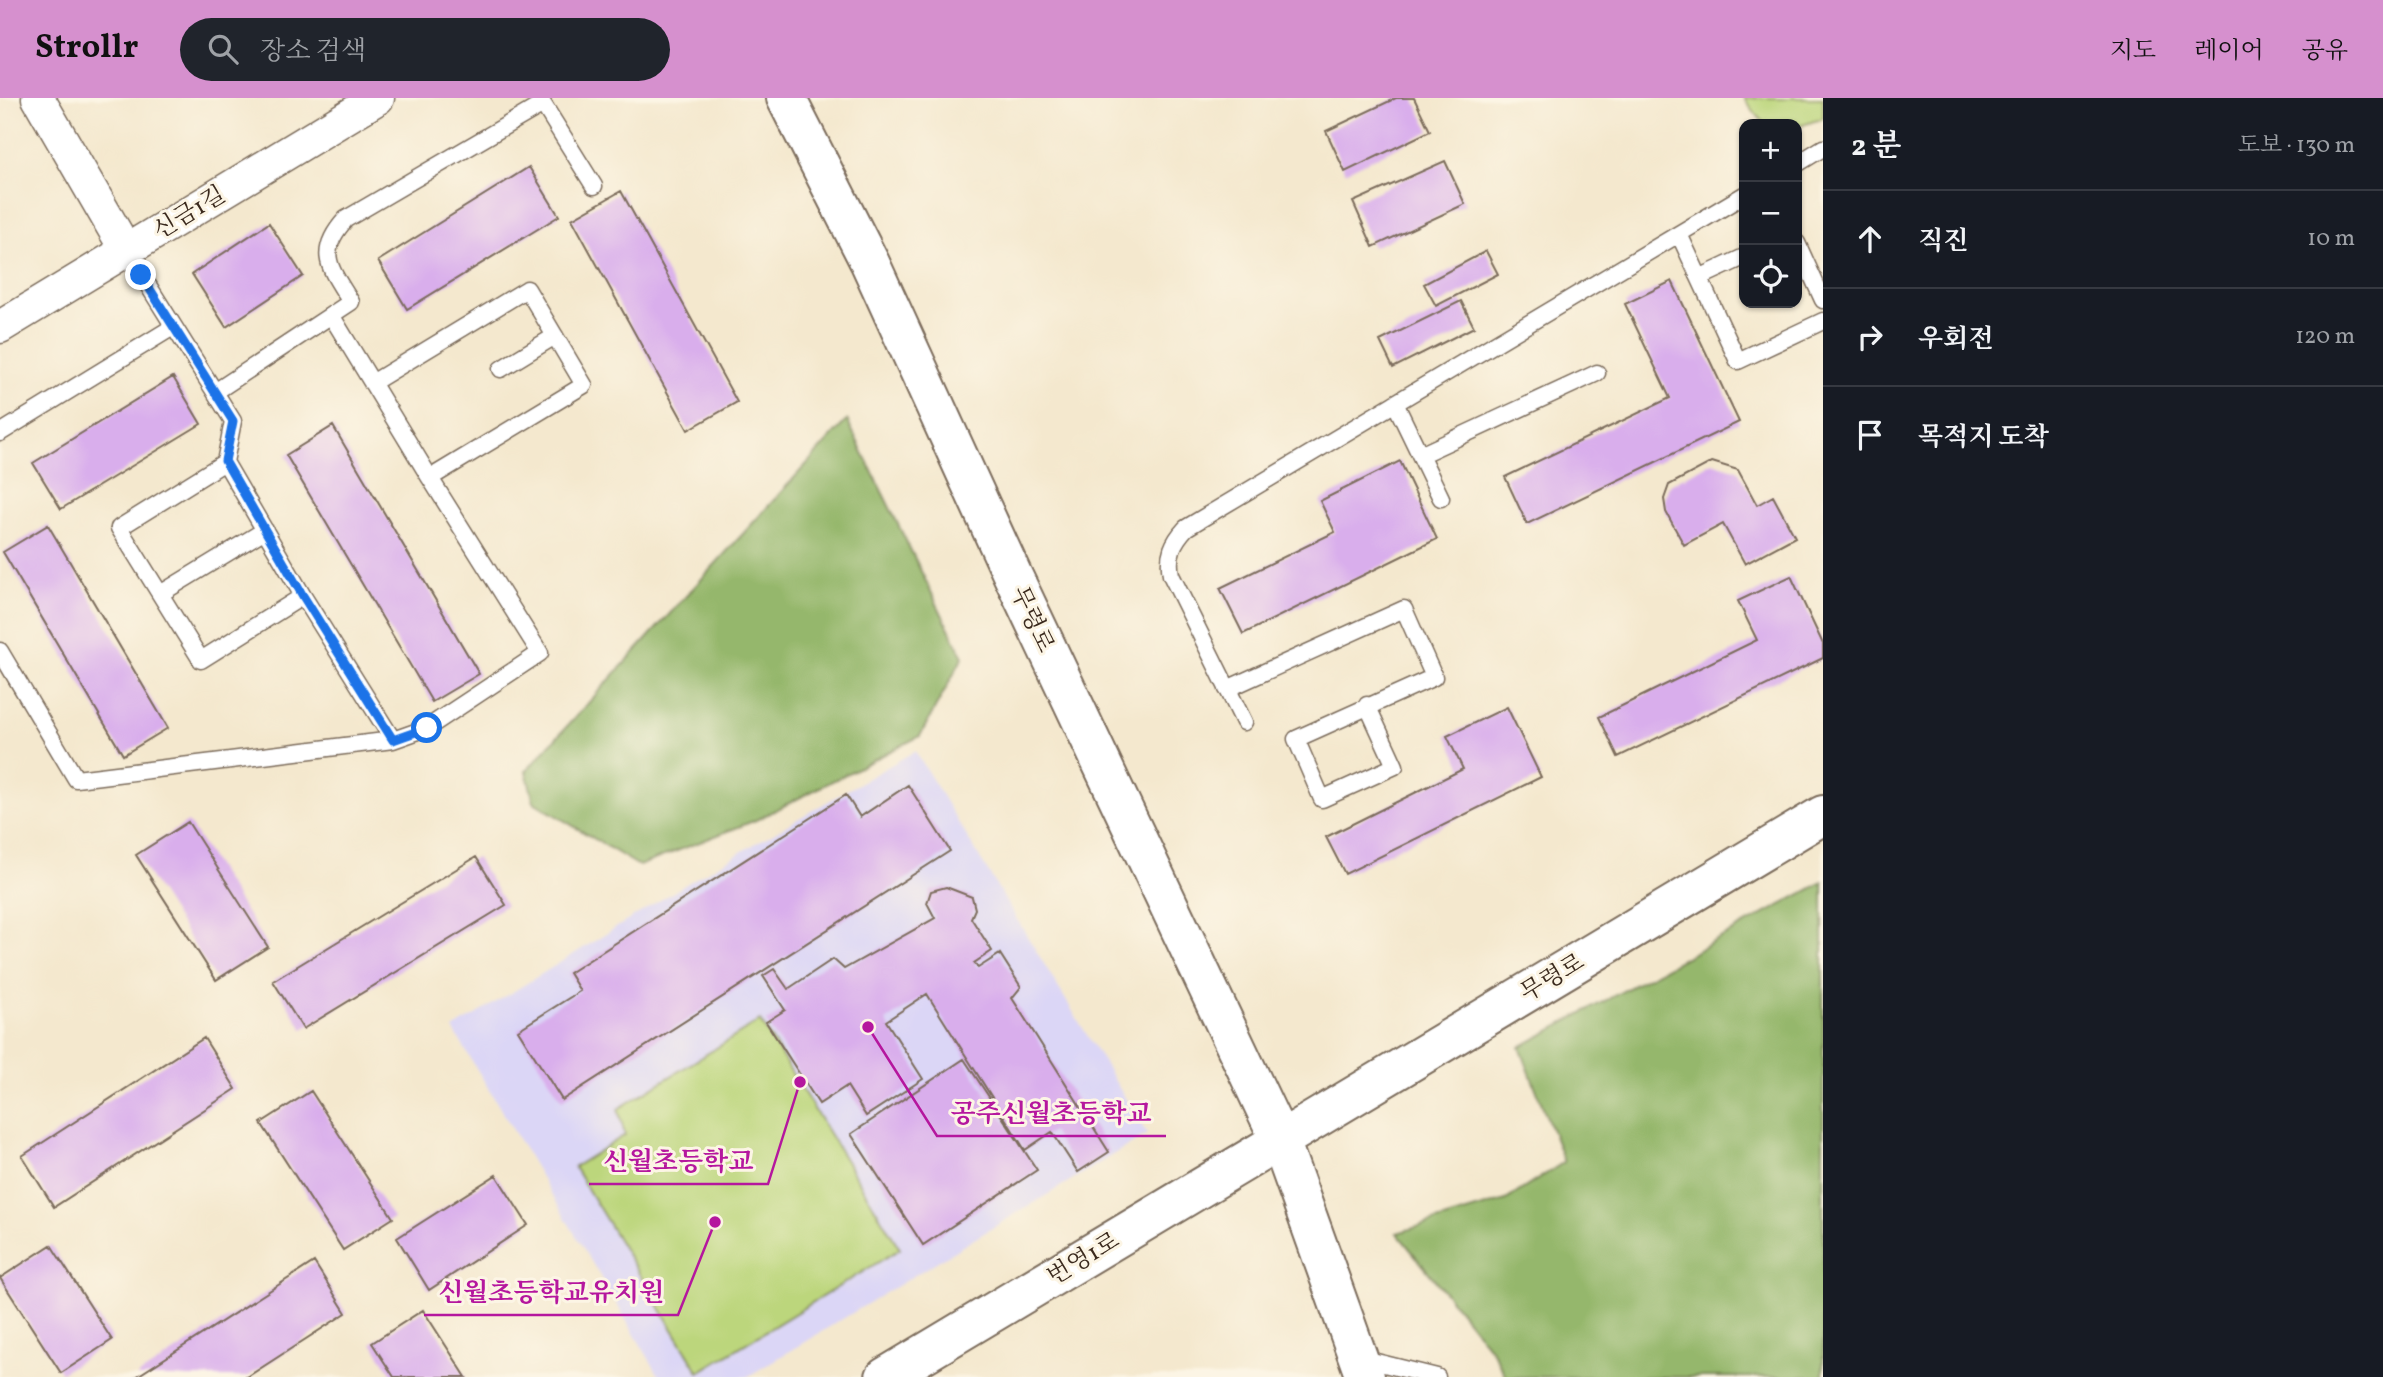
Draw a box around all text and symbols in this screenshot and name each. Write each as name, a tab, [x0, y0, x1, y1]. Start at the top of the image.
search box	[180, 18, 670, 81]
text: Strollr	[35, 26, 138, 72]
icon: search	[204, 30, 242, 68]
text: 장소 검색	[260, 34, 366, 70]
text: 지도	[2110, 35, 2156, 69]
text: 레이어	[2194, 35, 2264, 69]
text: 공유	[2302, 35, 2348, 69]
map controls	[1739, 119, 1802, 308]
button: +	[1739, 119, 1802, 182]
text: 2 분	[1851, 126, 1902, 168]
text: 도보 · 130 m	[2238, 130, 2355, 162]
street label: 신금1길	[147, 179, 233, 249]
button: −	[1739, 182, 1802, 245]
icon: ahead	[1851, 220, 1889, 258]
text: 10 m	[2307, 223, 2355, 255]
text: 직진	[1918, 224, 1968, 260]
button: locate	[1739, 245, 1802, 308]
route end	[125, 259, 156, 290]
icon: right	[1851, 318, 1889, 356]
text: 120 m	[2295, 321, 2355, 353]
text: 우회전	[1918, 322, 1993, 358]
icon: arrive	[1851, 416, 1889, 454]
text: 목적지 도착	[1918, 420, 2049, 456]
street label: 무령로	[1001, 581, 1061, 659]
route start	[411, 712, 442, 743]
street label: 무령로	[1514, 946, 1592, 1011]
callout: 공주신월초등학교	[937, 1089, 1166, 1136]
text: 공주신월초등학교	[951, 1097, 1151, 1133]
callout: 신월초등학교	[589, 1137, 768, 1184]
text: 신월초등학교	[603, 1145, 753, 1181]
street label: 번영1로	[1041, 1225, 1127, 1295]
callout: 신월초등학교유치원	[424, 1268, 678, 1315]
text: 신월초등학교유치원	[438, 1276, 664, 1312]

